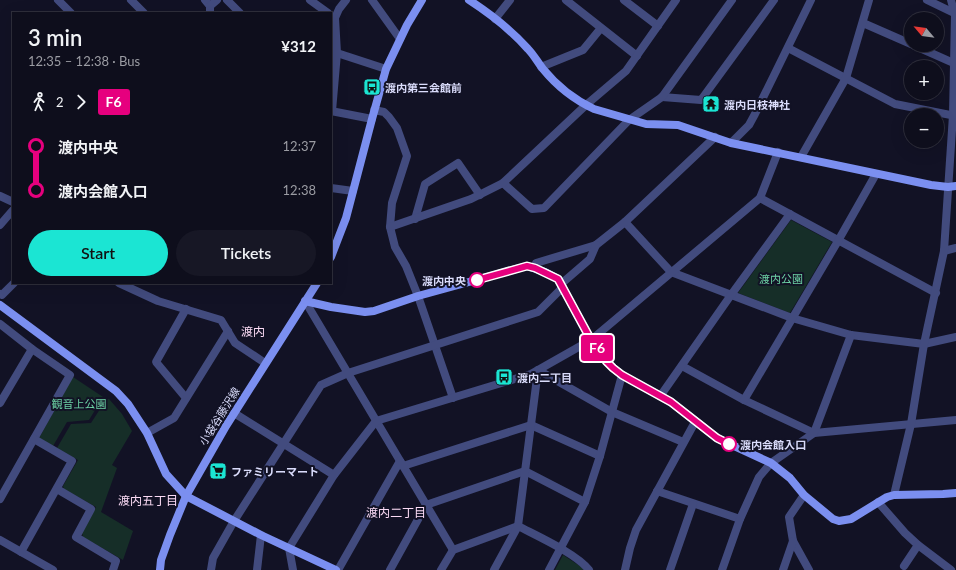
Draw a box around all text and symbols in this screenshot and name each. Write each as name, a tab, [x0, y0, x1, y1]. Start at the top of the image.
north arrow	[904, 12, 944, 52]
map controls	[904, 12, 944, 148]
text: 3 min	[28, 24, 82, 51]
text: ¥312	[281, 37, 316, 55]
text: 12:35 – 12:38 · Bus	[28, 53, 140, 69]
button: +	[904, 60, 944, 100]
bus stop icon: 渡内第三会館前	[362, 77, 382, 97]
place label: 渡内第三会館前	[385, 81, 462, 94]
icon: walk	[28, 91, 50, 113]
icon: forward	[70, 91, 92, 113]
text: F6	[106, 93, 122, 110]
text: 2	[56, 94, 64, 110]
temple icon: 渡内日枝神社	[701, 94, 721, 114]
place label: 渡内日枝神社	[724, 98, 790, 111]
button: −	[904, 108, 944, 148]
text: 渡内中央	[58, 138, 118, 156]
text: 12:37	[283, 138, 316, 154]
text: 渡内会館入口	[58, 182, 148, 200]
text: 12:38	[283, 182, 316, 198]
button: Start	[28, 230, 168, 276]
button: Tickets	[176, 230, 316, 276]
marker: 渡内中央	[469, 272, 485, 288]
park label: 渡内公園	[759, 272, 803, 285]
place label: 渡内中央	[422, 274, 466, 287]
district label: 渡内	[241, 324, 265, 339]
line badge: F6	[579, 335, 615, 361]
text: F6	[589, 339, 605, 356]
bus stop icon: 渡内二丁目	[494, 367, 514, 387]
place label: 渡内二丁目	[517, 371, 572, 384]
street label: 小袋谷藤沢線	[196, 385, 242, 447]
park label: 観音上公園	[52, 397, 107, 410]
marker: 渡内会館入口	[721, 436, 737, 452]
place label: 渡内会館入口	[740, 438, 806, 451]
supermarket icon: ファミリーマート	[208, 461, 228, 481]
place label: ファミリーマート	[231, 465, 319, 478]
district label: 渡内五丁目	[118, 493, 178, 508]
district label: 渡内二丁目	[366, 505, 426, 520]

